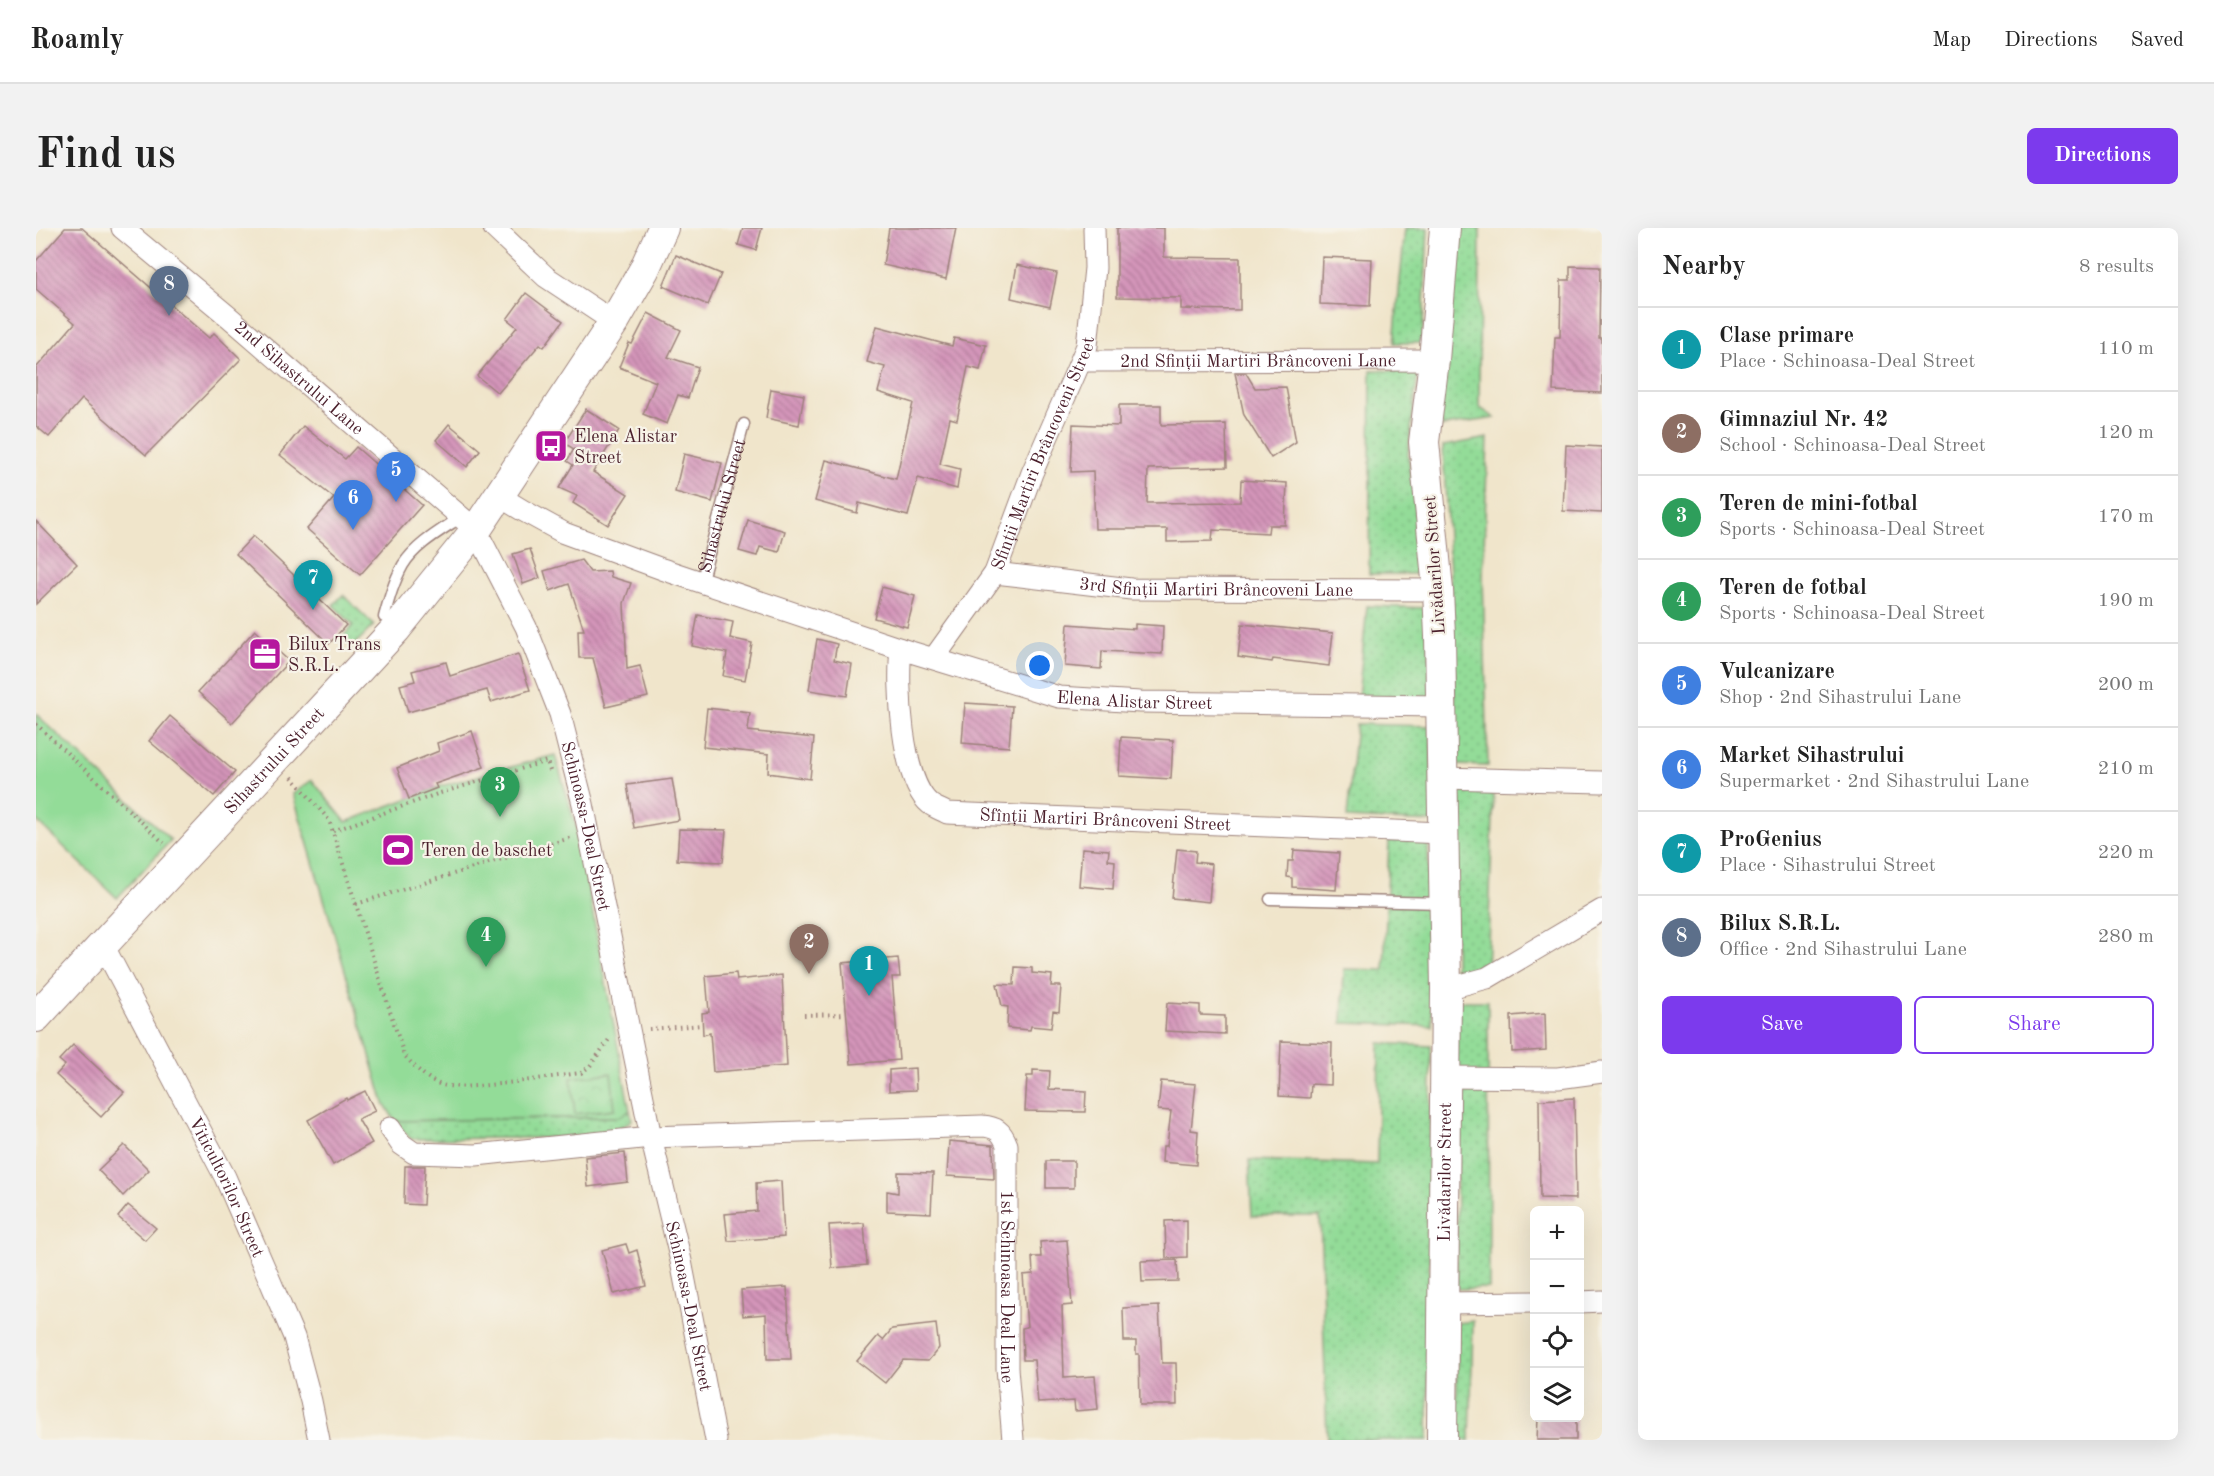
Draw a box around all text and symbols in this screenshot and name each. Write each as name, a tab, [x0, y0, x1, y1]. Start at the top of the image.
text: Roamly	[30, 27, 124, 55]
text: Map	[1932, 30, 1971, 51]
text: Directions	[2004, 30, 2098, 51]
text: Saved	[2131, 30, 2184, 51]
button: Directions	[2027, 128, 2178, 184]
text: Find us	[36, 135, 175, 177]
text: Nearby	[1662, 254, 1746, 280]
text: 8 results	[2079, 257, 2154, 277]
pin: 8	[150, 266, 188, 316]
street label: 2nd Sihastrului Lane	[231, 318, 367, 439]
text: Clase primare	[1719, 325, 1854, 347]
street label: Sfinții Martiri Brâncoveni Street	[989, 336, 1098, 573]
text: 1	[1676, 339, 1687, 359]
text: 110 m	[2098, 339, 2154, 359]
street label: 2nd Sfinții Martiri Brâncoveni Lane	[1120, 352, 1396, 372]
text: Place · Schinoasa-Deal Street	[1719, 352, 1975, 372]
text: Gimnaziul Nr. 42	[1719, 409, 1888, 431]
text: 2	[1676, 423, 1687, 443]
text: 120 m	[2098, 423, 2154, 443]
bus stop icon: Elena Alistar Street	[533, 428, 569, 464]
place label: Elena Alistar Street	[574, 428, 678, 467]
text: School · Schinoasa-Deal Street	[1719, 436, 1986, 456]
street label: Sihastrului Street	[696, 437, 750, 575]
pin: 5	[376, 452, 416, 502]
pin: 6	[334, 480, 372, 530]
text: Teren de mini-fotbal	[1719, 493, 1918, 515]
street label: Livădarilor Street	[1421, 495, 1449, 635]
text: 3	[1676, 507, 1687, 527]
text: 170 m	[2098, 507, 2154, 527]
text: Sports · Schinoasa-Deal Street	[1719, 520, 1985, 540]
pin: 7	[294, 560, 332, 610]
street label: 3rd Sfinții Martiri Brâncoveni Lane	[1078, 575, 1353, 600]
text: Teren de fotbal	[1719, 577, 1867, 599]
text: 4	[1676, 591, 1687, 611]
text: 190 m	[2098, 591, 2154, 611]
text: Sports · Schinoasa-Deal Street	[1719, 604, 1985, 624]
office icon: Bilux Trans S.R.L.	[247, 636, 283, 672]
place label: Bilux Trans S.R.L.	[288, 636, 381, 675]
your location	[1025, 651, 1054, 680]
text: Vulcanizare	[1719, 661, 1835, 683]
text: 5	[1676, 675, 1687, 695]
text: 200 m	[2098, 675, 2154, 695]
text: Shop · 2nd Sihastrului Lane	[1719, 688, 1961, 708]
street label: Elena Alistar Street	[1056, 689, 1213, 713]
street label: Sihastrului Street	[221, 704, 328, 818]
street label: Schinoasa-Deal Street	[557, 739, 613, 913]
text: Market Sihastrului	[1719, 745, 1904, 767]
text: 6	[1676, 759, 1687, 779]
text: 210 m	[2098, 759, 2154, 779]
pin: 3	[480, 768, 520, 817]
text: Supermarket · 2nd Sihastrului Lane	[1719, 772, 2029, 792]
street label: Sfînții Martiri Brâncoveni Street	[979, 806, 1231, 834]
text: ProGenius	[1719, 829, 1822, 851]
sports icon: Teren de baschet	[380, 832, 416, 868]
place label: Teren de baschet	[421, 842, 552, 860]
text: 7	[1676, 843, 1687, 863]
text: 220 m	[2098, 843, 2154, 863]
text: Place · Sihastrului Street	[1719, 856, 1936, 876]
text: Bilux S.R.L.	[1719, 913, 1841, 935]
pin: 4	[466, 918, 506, 967]
pin: 2	[790, 924, 828, 974]
text: 8	[1676, 927, 1687, 947]
text: 280 m	[2098, 927, 2154, 947]
text: Office · 2nd Sihastrului Lane	[1719, 940, 1967, 960]
pin: 1	[850, 946, 888, 996]
button: Save	[1662, 996, 1902, 1054]
button: Share	[1914, 996, 2154, 1054]
street label: Livădarilor Street	[1436, 1102, 1455, 1242]
street label: Viticultorilor Street	[185, 1114, 267, 1260]
street label: 1st Schinoasa Deal Lane	[997, 1190, 1016, 1384]
map controls	[1530, 1206, 1584, 1422]
button: +	[1530, 1206, 1584, 1260]
street label: Schinoasa-Deal Street	[662, 1219, 714, 1393]
button: −	[1530, 1260, 1584, 1314]
button: locate	[1530, 1314, 1584, 1368]
button: layers	[1530, 1368, 1584, 1422]

